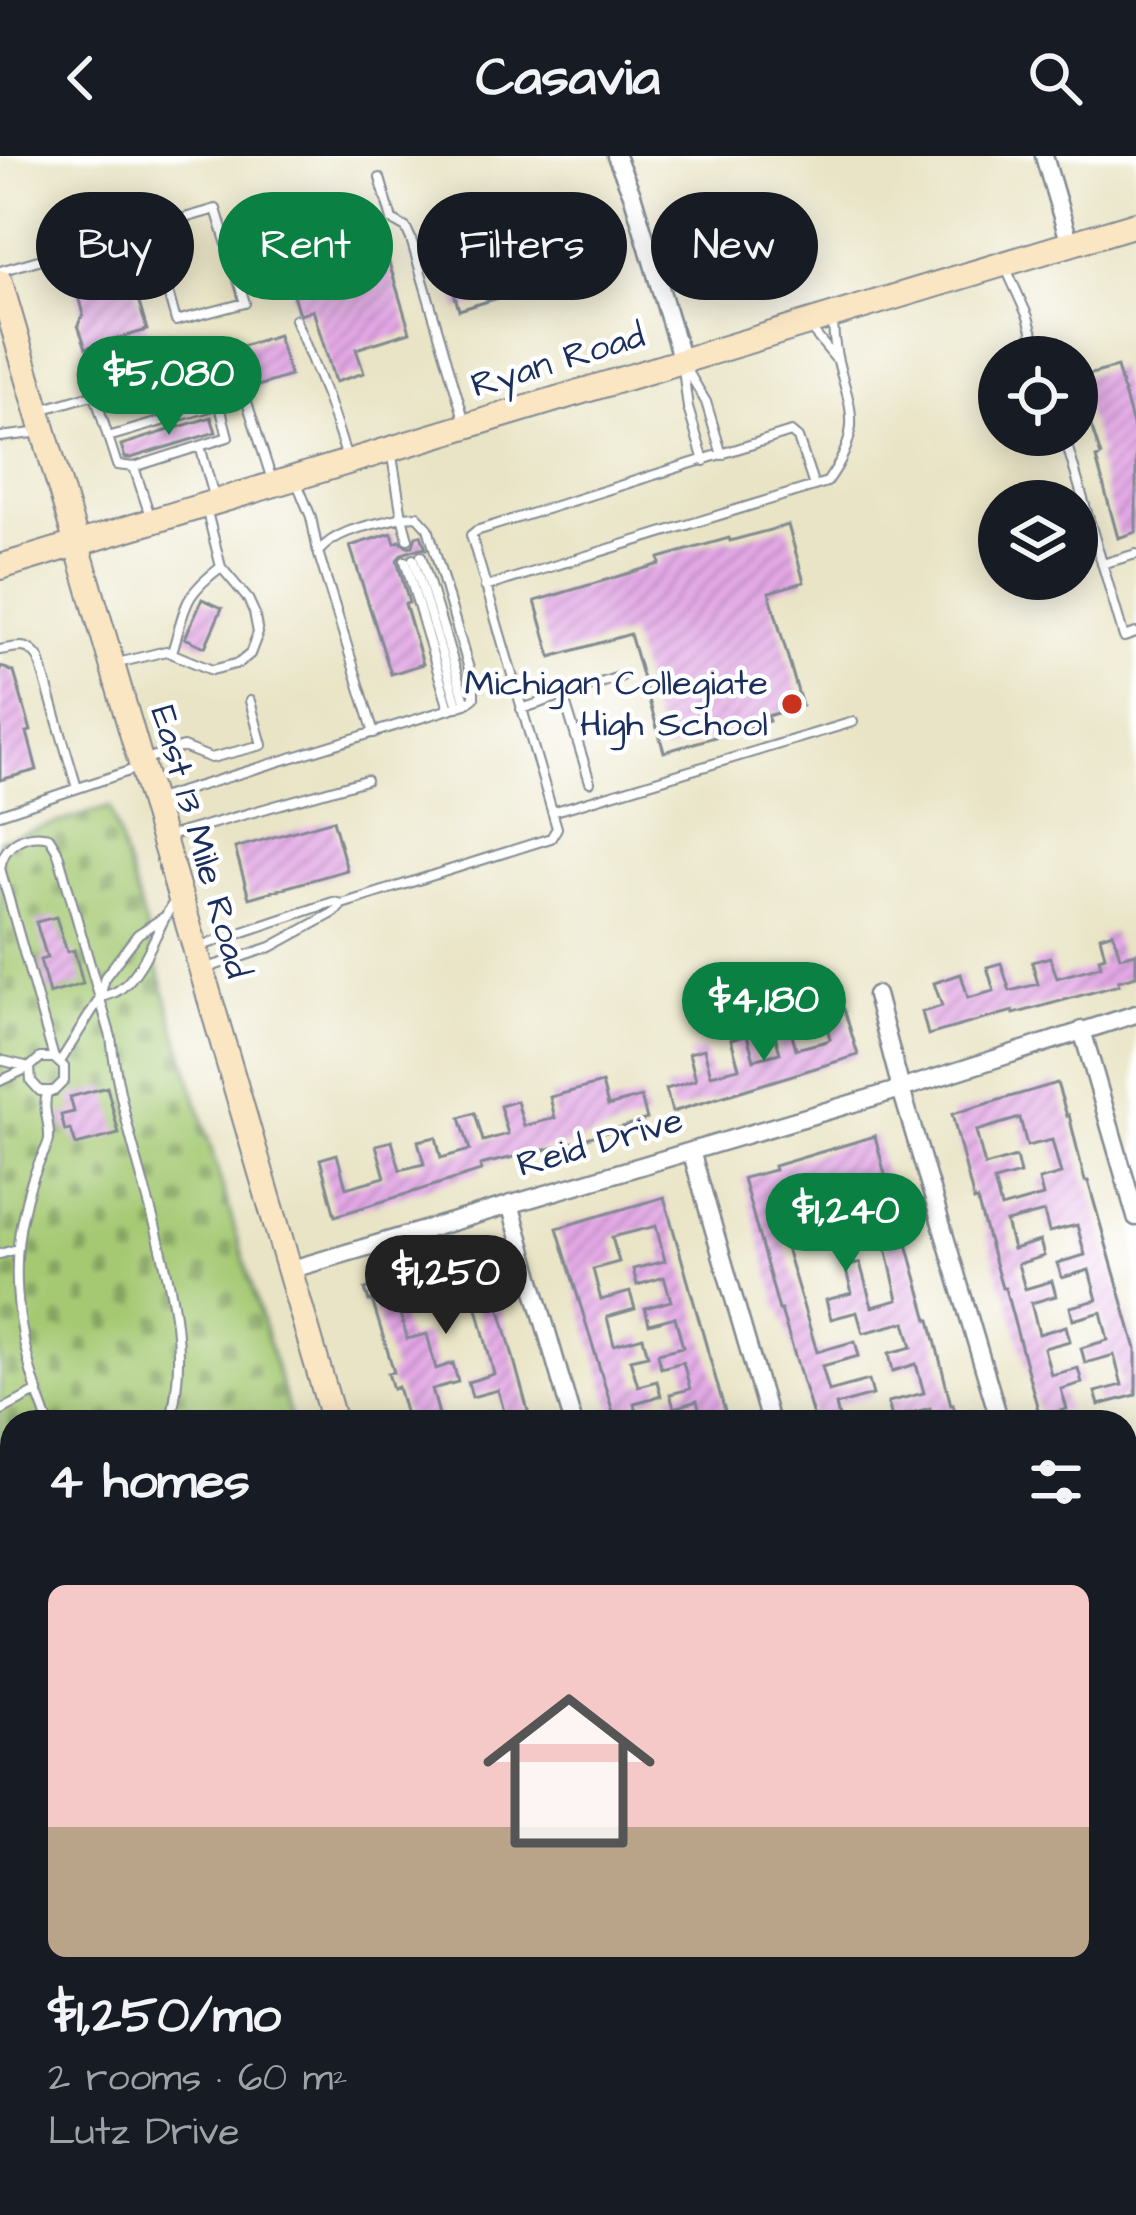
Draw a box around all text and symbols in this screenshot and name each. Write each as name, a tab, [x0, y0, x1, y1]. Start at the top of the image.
text: Casavia	[476, 41, 660, 116]
icon: back	[48, 45, 114, 111]
icon: search	[1022, 45, 1088, 111]
chip: Buy	[36, 192, 194, 300]
chip: Rent	[218, 192, 393, 300]
chip: Filters	[417, 192, 627, 300]
chip: New	[651, 192, 818, 300]
street label: Ryan Road	[465, 310, 651, 412]
pin: $5,080	[71, 336, 267, 438]
map controls	[978, 336, 1098, 600]
button: locate	[978, 336, 1098, 456]
text: $5,080	[104, 348, 234, 402]
button: layers	[978, 480, 1098, 600]
place label: Michigan Collegiate High School	[465, 658, 768, 751]
marker: Michigan Collegiate High School	[779, 691, 805, 717]
street label: East 13 Mile Road	[137, 700, 263, 984]
pin: $4,180	[666, 962, 862, 1064]
text: $4,180	[709, 974, 819, 1028]
street label: Reid Drive	[511, 1095, 689, 1191]
pin: $1,240	[748, 1173, 944, 1275]
text: $1,240	[792, 1185, 900, 1239]
pin: $1,250	[348, 1235, 544, 1337]
text: $1,250	[392, 1247, 500, 1301]
text: 4 homes	[48, 1447, 250, 1518]
icon: filters	[1023, 1449, 1089, 1515]
icon: home	[461, 1663, 677, 1879]
text: $1,250/mo	[48, 1981, 281, 2052]
text: 2 rooms · 60 m²	[48, 2052, 348, 2106]
text: Lutz Drive	[48, 2106, 240, 2160]

